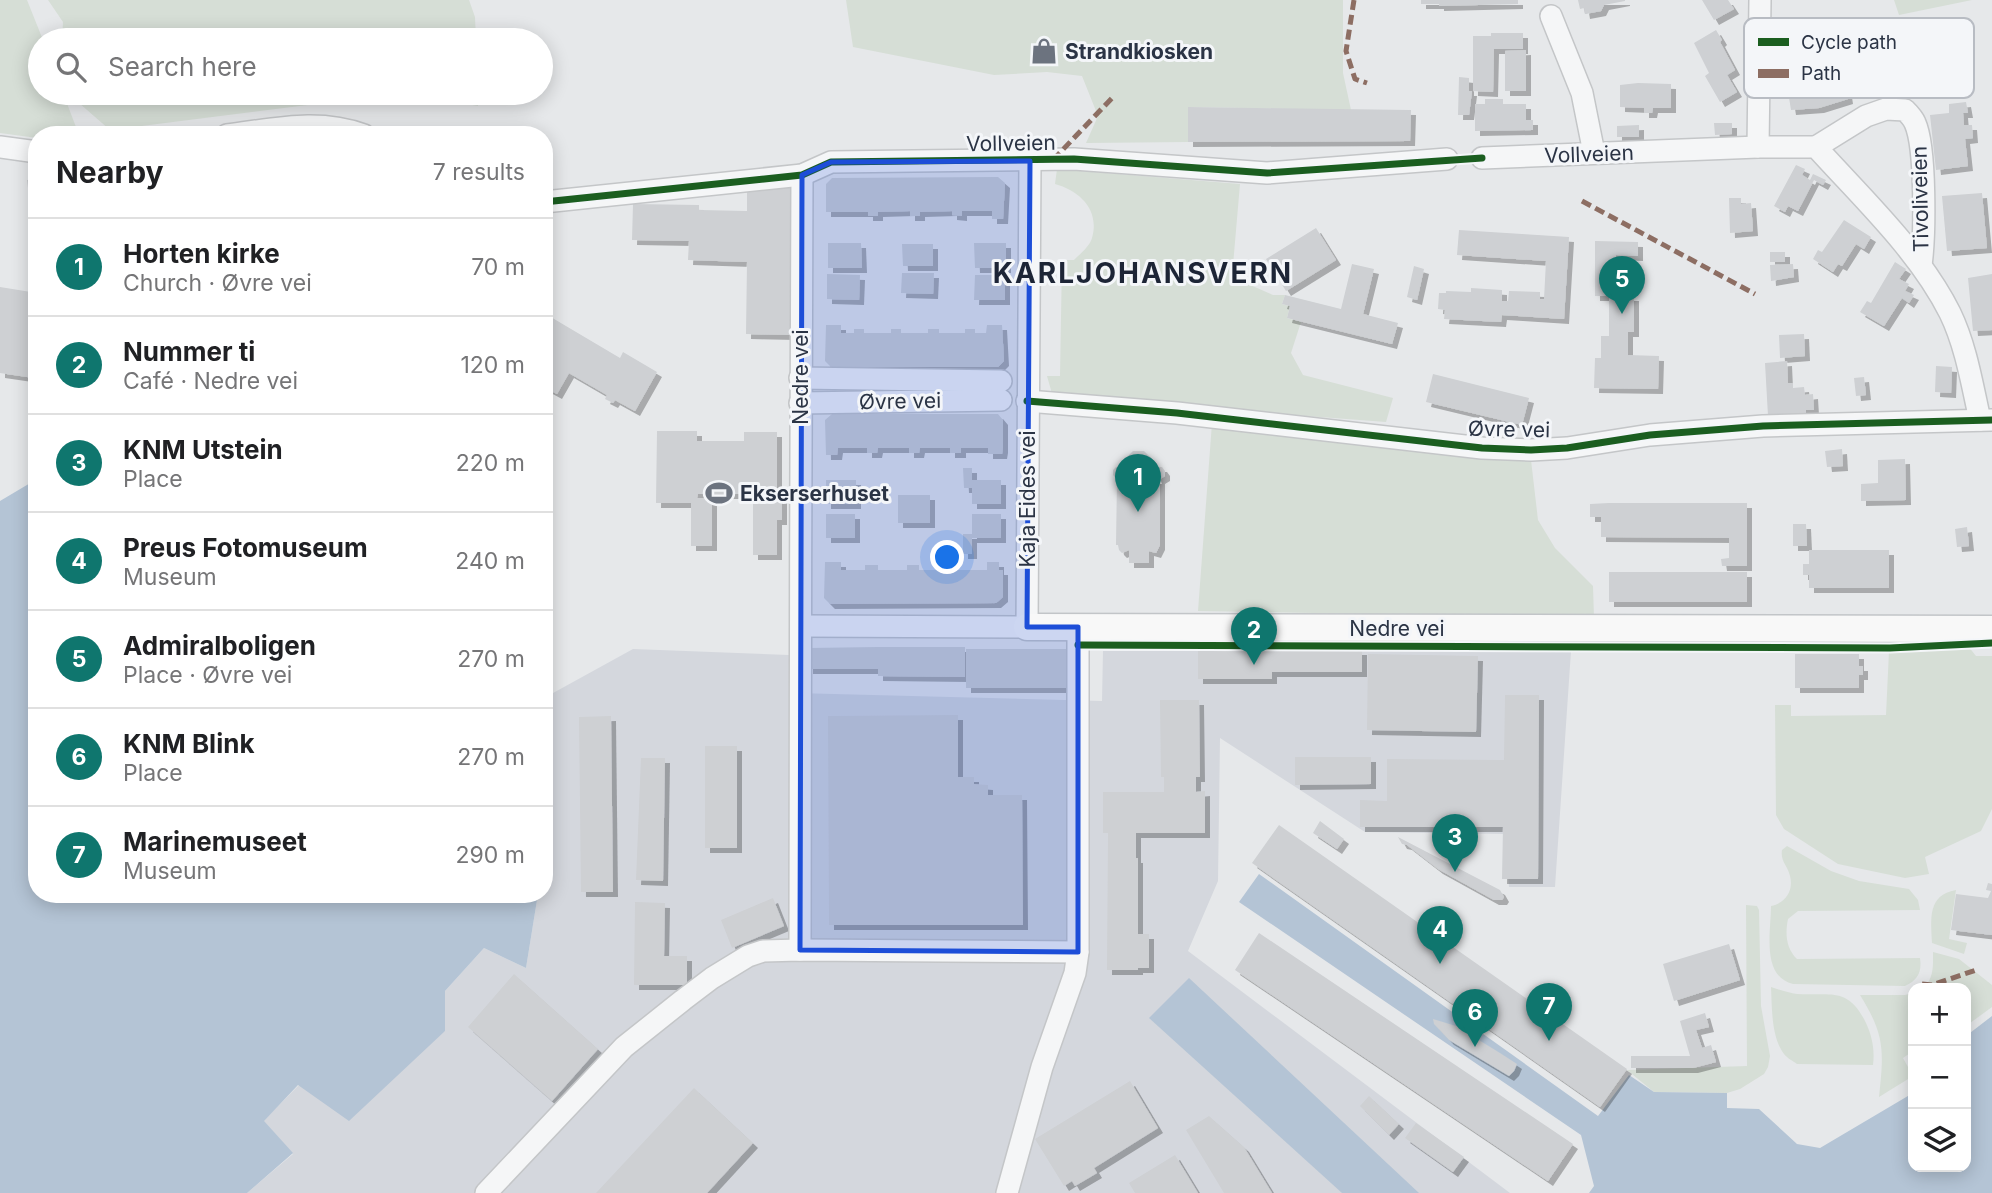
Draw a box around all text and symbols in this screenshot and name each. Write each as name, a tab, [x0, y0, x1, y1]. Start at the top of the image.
legend	[1744, 18, 1974, 98]
search box	[28, 28, 553, 105]
text: Cycle path	[1801, 31, 1897, 54]
shop icon: Strandkiosken	[1029, 36, 1059, 66]
place label: Strandkiosken	[1065, 39, 1213, 64]
icon: search	[52, 48, 90, 86]
text: Search here	[108, 51, 257, 82]
text: Path	[1801, 62, 1841, 85]
street label: Vollveien	[966, 130, 1056, 156]
street label: Vollveien	[1544, 140, 1634, 168]
street label: Tivoliveien	[1907, 146, 1933, 252]
text: Nearby	[56, 154, 164, 190]
text: 7 results	[433, 158, 525, 186]
text: Horten kirke	[123, 238, 280, 269]
text: 1	[74, 253, 84, 281]
text: 70 m	[471, 253, 525, 281]
district label: KARLJOHANSVERN	[993, 256, 1293, 290]
pin: 5	[1599, 256, 1645, 314]
text: Church · Øvre vei	[123, 269, 312, 297]
street label: Nedre vei	[788, 329, 813, 425]
text: Nummer ti	[123, 336, 255, 367]
text: 2	[72, 351, 86, 379]
text: 120 m	[460, 351, 525, 379]
text: Café · Nedre vei	[123, 367, 298, 395]
street label: Øvre vei	[859, 388, 941, 414]
street label: Øvre vei	[1468, 416, 1550, 442]
street label: Kaja Eides vei	[1015, 430, 1040, 568]
text: KNM Utstein	[123, 434, 283, 465]
text: 3	[72, 449, 86, 477]
text: 220 m	[456, 449, 525, 477]
pin: 1	[1115, 454, 1161, 512]
text: Place	[123, 465, 183, 493]
sports icon: Ekserserhuset	[704, 478, 734, 508]
place label: Ekserserhuset	[740, 481, 889, 506]
text: Preus Fotomuseum	[123, 532, 368, 563]
your location	[930, 540, 964, 574]
text: 4	[71, 547, 87, 575]
text: 240 m	[455, 547, 525, 575]
text: Museum	[123, 563, 217, 591]
pin: 2	[1231, 607, 1277, 665]
street label: Nedre vei	[1349, 616, 1445, 641]
text: Admiralboligen	[123, 630, 316, 661]
text: 5	[72, 645, 86, 673]
text: 270 m	[457, 645, 525, 673]
text: Place · Øvre vei	[123, 661, 292, 689]
text: KNM Blink	[123, 728, 254, 759]
text: 6	[72, 743, 86, 771]
text: 270 m	[457, 743, 525, 771]
text: Place	[123, 759, 183, 787]
pin: 3	[1432, 814, 1478, 872]
text: Marinemuseet	[123, 826, 307, 857]
text: 7	[72, 841, 86, 869]
text: 290 m	[456, 841, 525, 869]
text: Museum	[123, 857, 217, 885]
pin: 4	[1417, 906, 1463, 964]
pin: 7	[1526, 983, 1572, 1041]
map controls	[1908, 983, 1971, 1172]
button: +	[1908, 983, 1971, 1046]
pin: 6	[1452, 989, 1498, 1047]
button: −	[1908, 1046, 1971, 1109]
button: layers	[1908, 1109, 1971, 1172]

